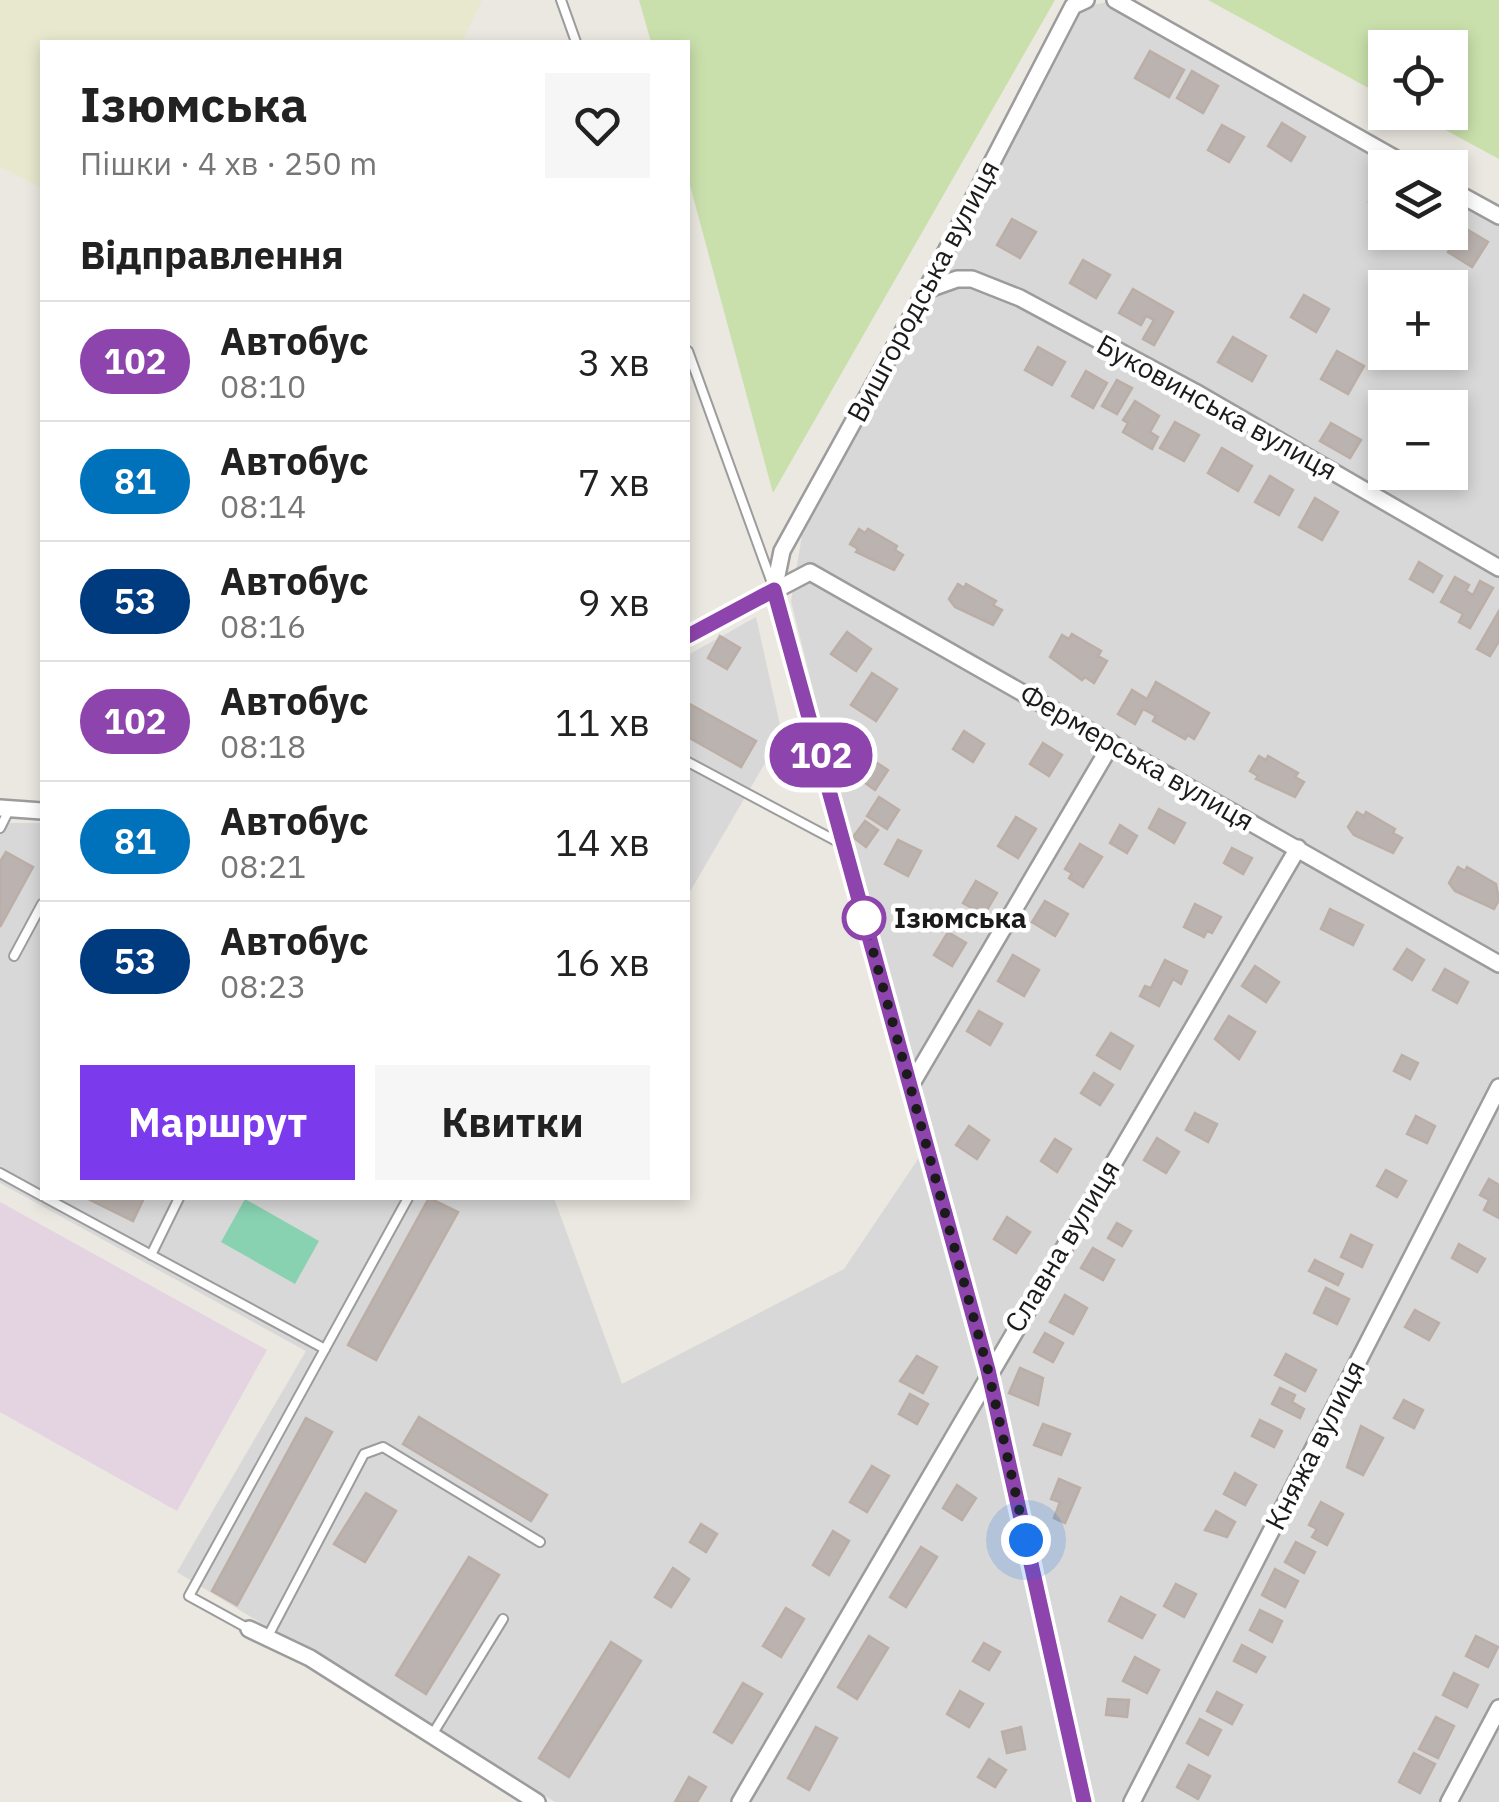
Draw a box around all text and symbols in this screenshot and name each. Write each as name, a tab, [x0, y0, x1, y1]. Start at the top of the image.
map controls	[1368, 30, 1468, 490]
button: locate	[1368, 30, 1468, 130]
text: Ізюмська	[80, 73, 307, 135]
button: heart	[545, 73, 650, 178]
text: Пішки · 4 хв · 250 m	[80, 142, 377, 184]
button: layers	[1368, 150, 1468, 250]
street label: Вишгородська вулиця	[838, 153, 1007, 428]
text: Відправлення	[80, 230, 344, 279]
button: +	[1368, 270, 1468, 370]
text: Автобус	[220, 316, 369, 365]
street label: Буковинська вулиця	[1091, 325, 1344, 488]
text: 3 хв	[578, 337, 650, 386]
text: 102	[103, 338, 167, 384]
text: 08:10	[220, 365, 306, 407]
button: −	[1368, 390, 1468, 490]
text: Автобус	[220, 436, 369, 485]
text: 7 хв	[578, 457, 650, 506]
text: 81	[114, 458, 156, 504]
text: 08:14	[220, 485, 306, 527]
text: Автобус	[220, 556, 369, 605]
text: 9 хв	[578, 577, 650, 626]
text: 53	[114, 578, 156, 624]
text: 08:16	[220, 605, 306, 647]
street label: Фермерська вулиця	[1013, 674, 1261, 839]
text: Автобус	[220, 676, 369, 725]
text: 11 хв	[555, 697, 650, 746]
text: 102	[103, 698, 167, 744]
line badge: 102	[764, 722, 878, 788]
text: 08:18	[220, 725, 306, 767]
text: 102	[789, 732, 853, 778]
text: Автобус	[220, 796, 369, 845]
text: 14 хв	[555, 817, 650, 866]
text: 81	[114, 818, 156, 864]
text: 08:21	[220, 845, 306, 887]
marker: Ізюмська	[843, 897, 885, 939]
place label: Ізюмська	[894, 899, 1027, 936]
text: Автобус	[220, 916, 369, 965]
text: 16 хв	[555, 937, 650, 986]
text: 53	[114, 938, 156, 984]
text: 08:23	[220, 965, 306, 1007]
button: Маршрут	[80, 1065, 355, 1180]
button: Квитки	[375, 1065, 650, 1180]
street label: Славна вулиця	[996, 1153, 1128, 1339]
street label: Княжа вулиця	[1256, 1354, 1373, 1536]
your location	[1001, 1515, 1051, 1565]

